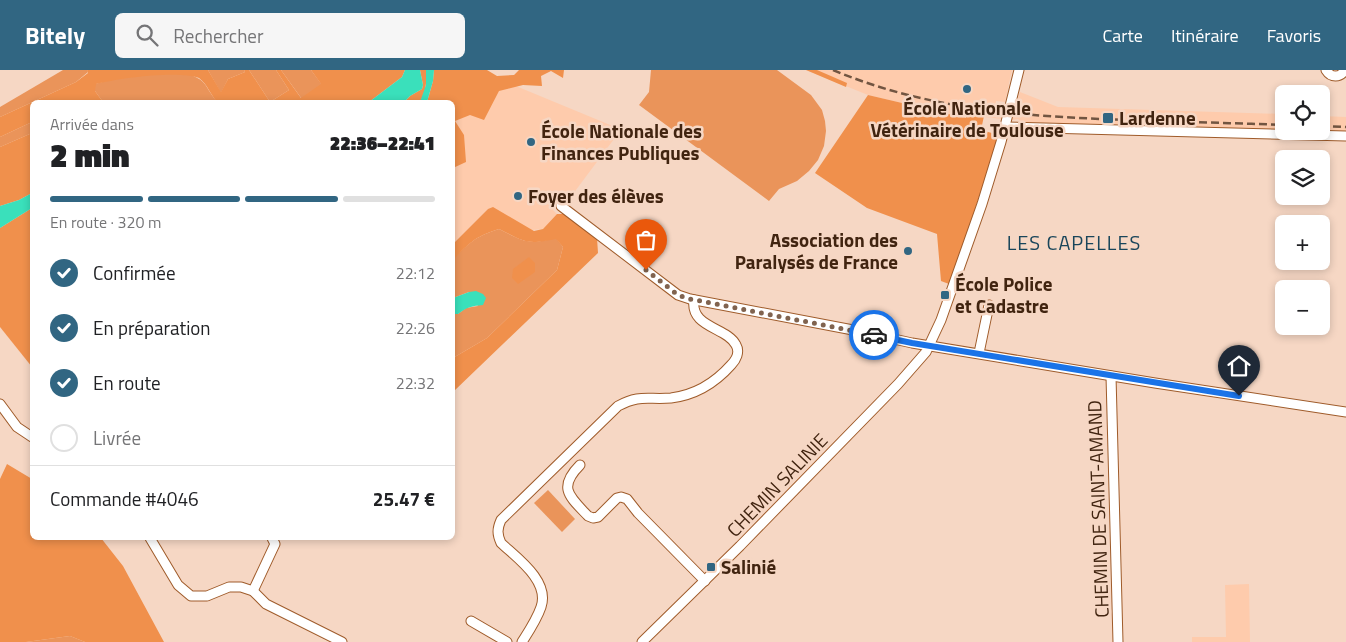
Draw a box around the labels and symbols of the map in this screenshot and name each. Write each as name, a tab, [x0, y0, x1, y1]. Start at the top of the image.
marker: École Nationale Vétérinaire de Toulouse	[961, 83, 973, 95]
place label: École Nationale Vétérinaire de Toulouse	[870, 93, 1064, 144]
place label: Lardenne	[1119, 103, 1196, 132]
marker: Lardenne	[1101, 111, 1115, 125]
place label: École Nationale des Finances Publiques	[541, 116, 702, 167]
marker: École Nationale des Finances Publiques	[525, 136, 537, 148]
place label: Foyer des élèves	[528, 181, 664, 210]
marker: Foyer des élèves	[512, 190, 524, 202]
pin	[625, 219, 667, 270]
place label: Association des Paralysés de France	[735, 225, 898, 276]
district label: LES CAPELLES	[1007, 227, 1141, 258]
marker: Association des Paralysés de France	[902, 245, 914, 257]
place label: École Police et Cadastre	[955, 269, 1053, 320]
marker: École Police et Cadastre	[939, 289, 951, 301]
courier	[849, 310, 899, 360]
pin	[1218, 345, 1260, 396]
street label: CHEMIN DE SAINT-AMAND	[1079, 400, 1116, 618]
street label: CHEMIN SALINIE	[719, 426, 834, 543]
place label: Salinié	[721, 552, 776, 581]
marker: Salinié	[705, 561, 717, 573]

